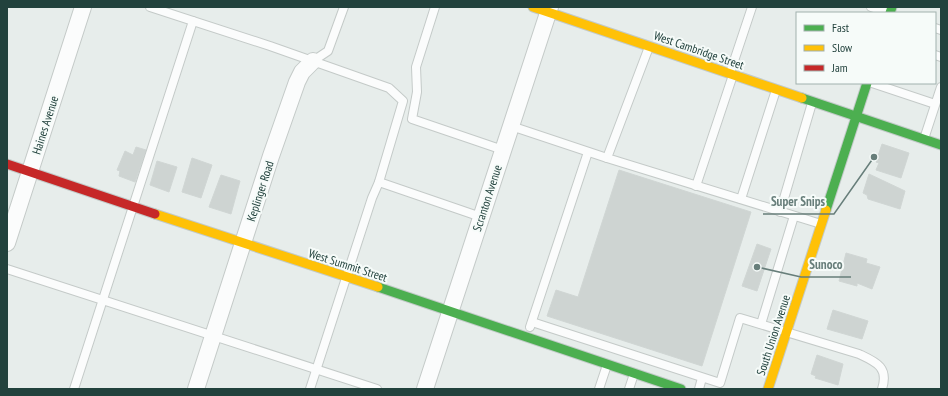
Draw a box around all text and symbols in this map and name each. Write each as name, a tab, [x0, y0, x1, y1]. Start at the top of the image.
legend	[796, 12, 936, 84]
text: Fast	[832, 20, 850, 35]
street label: West Cambridge Street	[652, 28, 747, 73]
text: Slow	[832, 40, 853, 55]
text: Jam	[831, 60, 848, 75]
street label: Haines Avenue	[28, 94, 62, 156]
street label: Keplinger Road	[243, 159, 277, 223]
street label: Scranton Avenue	[469, 163, 505, 233]
callout: Super Snips	[763, 189, 834, 214]
text: Super Snips	[771, 193, 826, 210]
street label: West Summit Street	[307, 245, 390, 285]
callout: Sunoco	[801, 252, 851, 277]
text: Sunoco	[809, 256, 843, 273]
street label: South Union Avenue	[753, 293, 793, 377]

